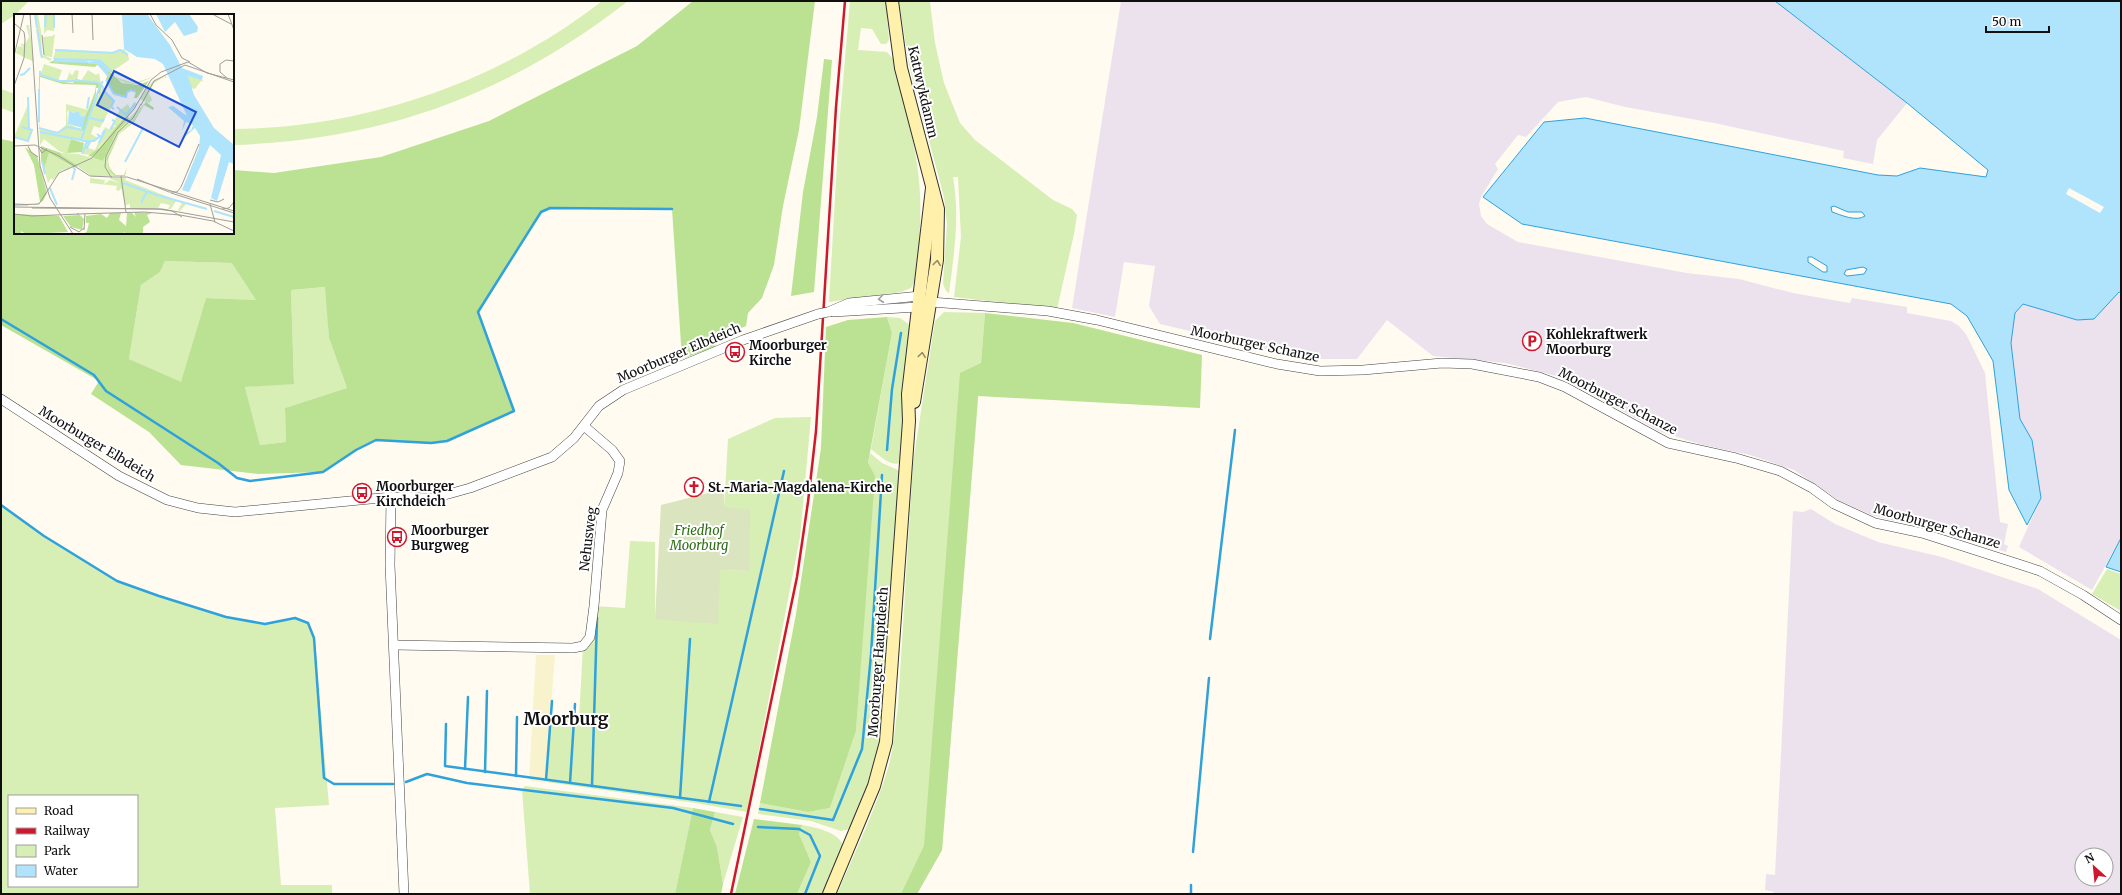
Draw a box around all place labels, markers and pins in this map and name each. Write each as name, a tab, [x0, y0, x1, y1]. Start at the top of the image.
place label: Kohlekraftwerk Moorburg	[1546, 326, 1648, 358]
parking icon: Kohlekraftwerk Moorburg	[1521, 330, 1543, 352]
place label: Moorburger Kirche	[749, 337, 827, 369]
bus stop icon: Moorburger Kirche	[724, 341, 746, 363]
church icon: St.-Maria-Magdalena-Kirche	[683, 476, 705, 498]
place label: Moorburger Kirchdeich	[376, 478, 454, 510]
place label: St.-Maria-Magdalena-Kirche	[708, 479, 892, 496]
bus stop icon: Moorburger Kirchdeich	[351, 482, 373, 504]
place label: Moorburger Burgweg	[411, 522, 489, 554]
bus stop icon: Moorburger Burgweg	[386, 526, 408, 548]

